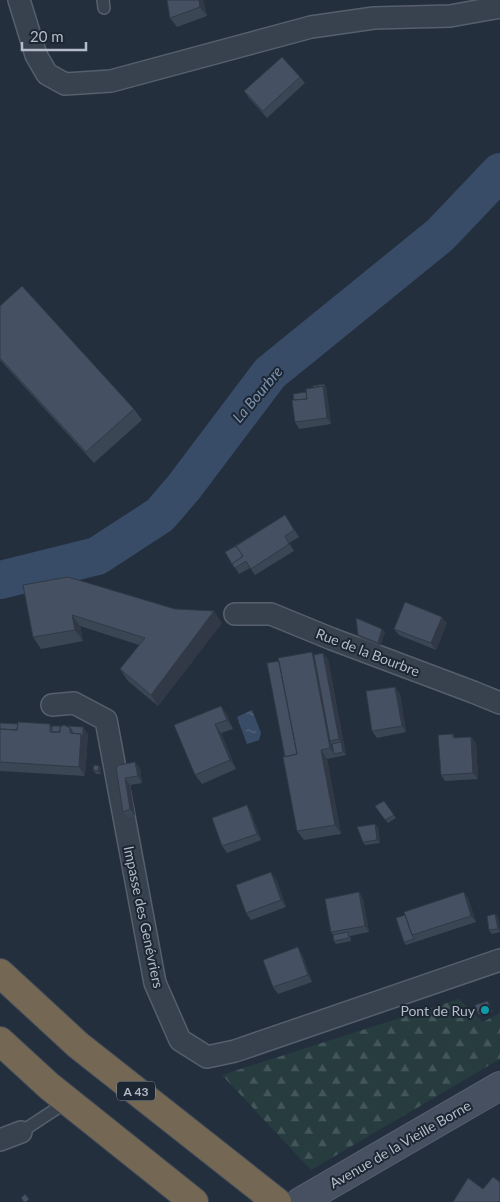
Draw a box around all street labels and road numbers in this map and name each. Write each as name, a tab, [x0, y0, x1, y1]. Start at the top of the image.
street label: Rue de la Bourbre	[314, 624, 422, 680]
street label: Impasse des Genévriers	[121, 844, 167, 990]
road number: A 43	[117, 1082, 155, 1100]
street label: Avenue de la Vieille Borne	[326, 1097, 474, 1191]

